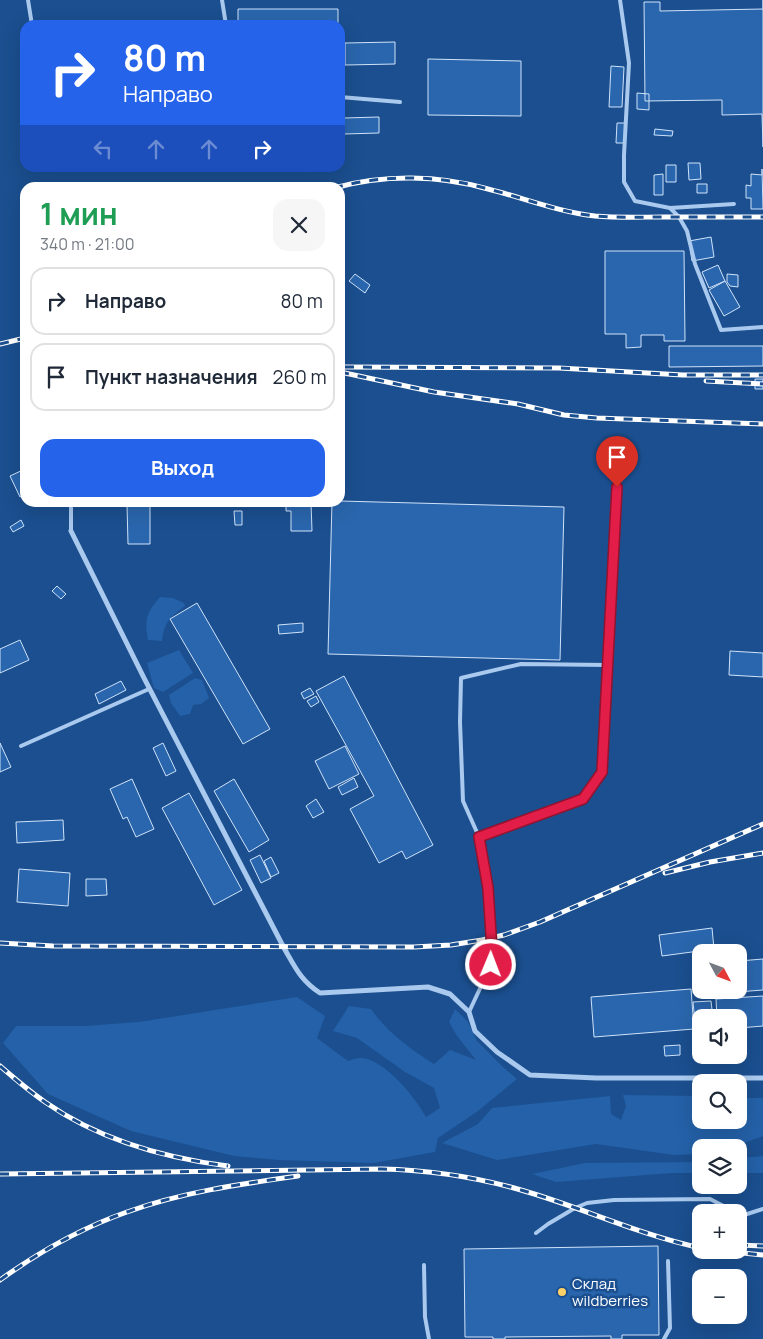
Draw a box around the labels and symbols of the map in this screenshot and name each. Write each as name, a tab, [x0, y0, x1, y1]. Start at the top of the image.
pin	[596, 436, 638, 487]
position arrow	[464, 938, 516, 990]
north arrow	[692, 944, 748, 999]
place label: Склад wildberries	[572, 1273, 648, 1311]
marker: Склад wildberries	[556, 1286, 568, 1298]

